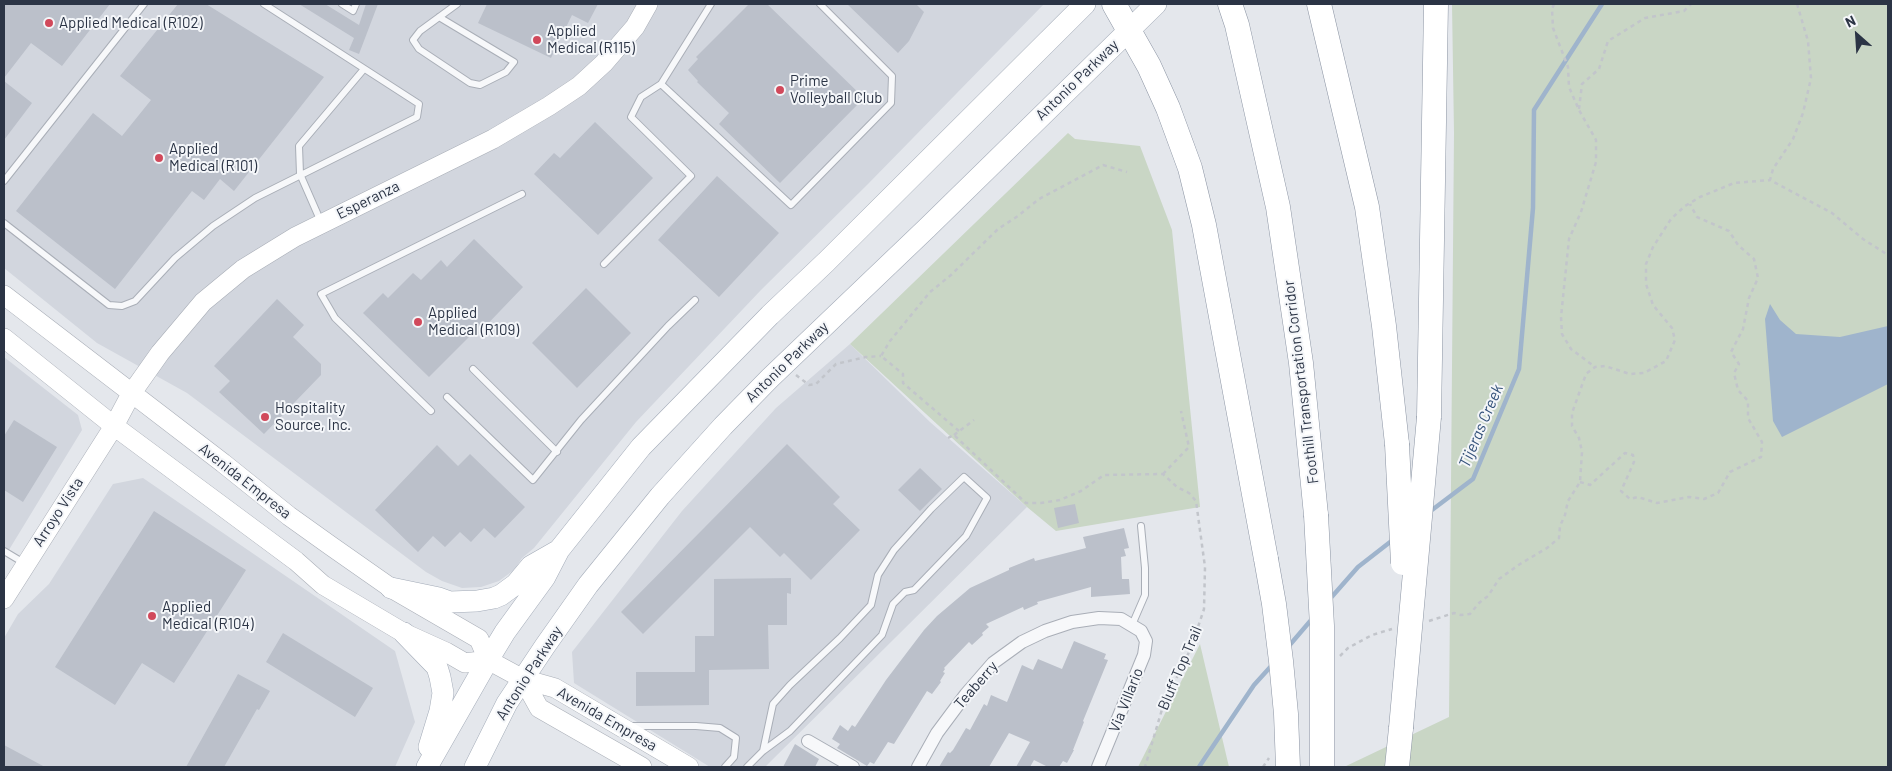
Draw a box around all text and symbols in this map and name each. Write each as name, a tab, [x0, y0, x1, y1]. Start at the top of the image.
north arrow	[1832, 10, 1882, 60]
text: N	[1842, 11, 1858, 31]
place label: Applied Medical (R102)	[59, 14, 203, 32]
marker: Applied Medical (R102)	[43, 17, 55, 29]
place label: Applied Medical (R115)	[547, 22, 635, 57]
marker: Applied Medical (R115)	[531, 34, 543, 46]
street label: Antonio Parkway	[1032, 36, 1122, 124]
place label: Prime Volleyball Club	[790, 72, 882, 107]
marker: Prime Volleyball Club	[774, 84, 786, 96]
place label: Applied Medical (R101)	[169, 140, 257, 175]
marker: Applied Medical (R101)	[153, 152, 165, 164]
street label: Esperanza	[334, 177, 402, 223]
street label: Foothill Transportation Corridor	[1280, 279, 1322, 485]
place label: Applied Medical (R109)	[428, 304, 519, 339]
marker: Applied Medical (R109)	[412, 316, 424, 328]
street label: Antonio Parkway	[742, 318, 832, 406]
water label: Tijeras Creek	[1455, 381, 1507, 471]
place label: Hospitality Source, Inc.	[275, 399, 351, 434]
marker: Hospitality Source, Inc.	[259, 411, 271, 423]
street label: Avenida Empresa	[195, 439, 295, 523]
street label: Arroyo Vista	[29, 474, 87, 550]
place label: Applied Medical (R104)	[162, 598, 254, 633]
marker: Applied Medical (R104)	[146, 610, 158, 622]
street label: Antonio Parkway	[492, 623, 566, 723]
street label: Bluff Top Trail	[1154, 623, 1206, 713]
street label: Teaberry	[950, 657, 1002, 713]
street label: Via Villario	[1105, 665, 1147, 735]
street label: Avenida Empresa	[554, 683, 660, 755]

